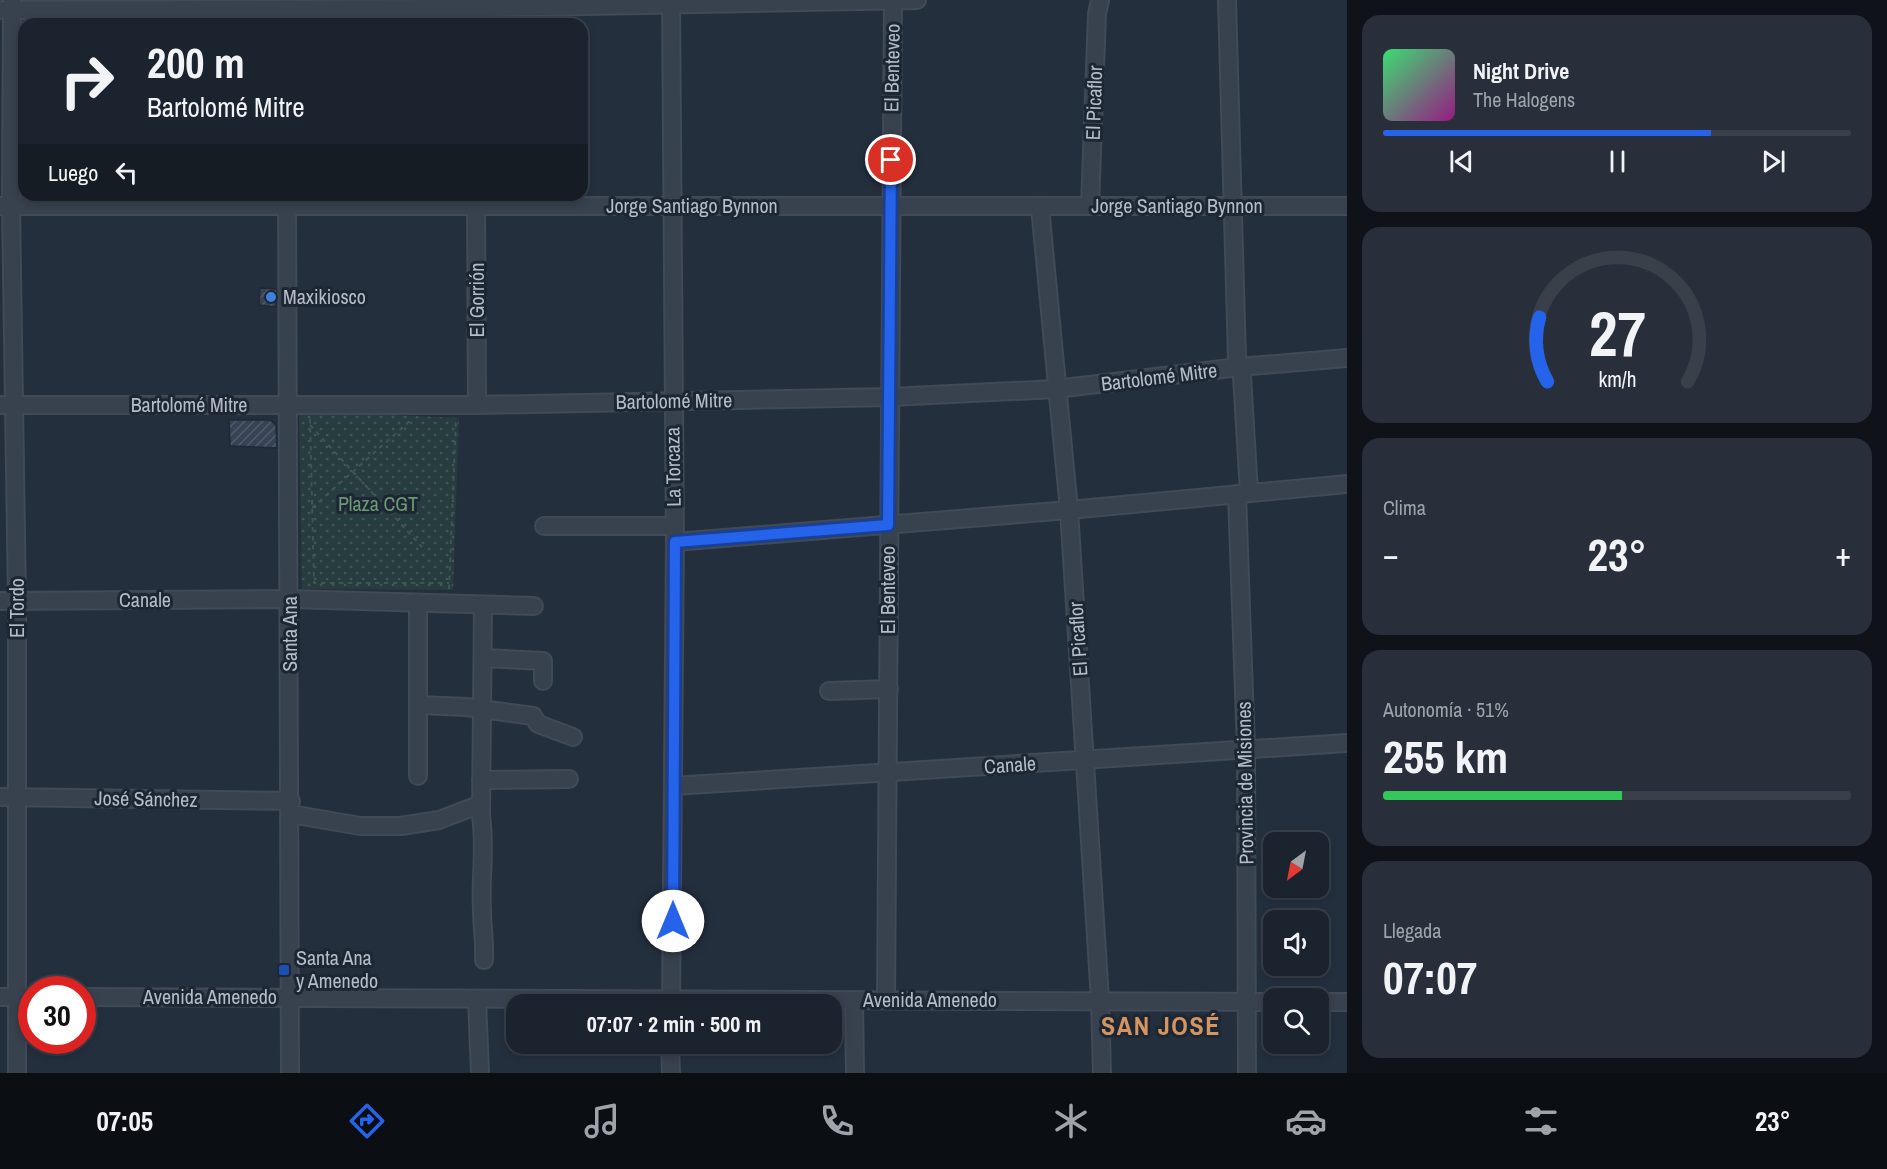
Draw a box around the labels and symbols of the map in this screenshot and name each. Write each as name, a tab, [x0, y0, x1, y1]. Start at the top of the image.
street label: El Benteveo	[877, 24, 906, 112]
street label: El Picaflor	[1079, 65, 1108, 141]
pin	[865, 134, 916, 185]
street label: Jorge Santiago Bynnon	[606, 192, 778, 219]
street label: Jorge Santiago Bynnon	[1091, 192, 1263, 219]
street label: El Gorrión	[463, 263, 490, 337]
place label: Maxikiosco	[283, 283, 366, 310]
marker: Maxikiosco	[264, 290, 278, 304]
street label: Bartolomé Mitre	[1099, 356, 1218, 397]
street label: Bartolomé Mitre	[615, 386, 733, 415]
street label: Bartolomé Mitre	[131, 391, 247, 418]
street label: La Torcaza	[658, 427, 687, 507]
park label: Plaza CGT	[338, 490, 418, 517]
street label: El Benteveo	[874, 546, 901, 634]
street label: El Tordo	[3, 578, 30, 638]
street label: Canale	[119, 586, 171, 613]
street label: Santa Ana	[276, 596, 303, 672]
street label: El Picaflor	[1061, 600, 1094, 677]
street label: Provincia de Misiones	[1230, 701, 1259, 865]
street label: Canale	[983, 749, 1037, 780]
street label: José Sánchez	[94, 784, 198, 813]
north arrow	[1263, 832, 1329, 898]
position arrow	[641, 889, 705, 953]
place label: Santa Ana y Amenedo	[296, 944, 378, 994]
marker: Santa Ana y Amenedo	[277, 963, 291, 977]
speed limit sign: 30	[18, 976, 96, 1054]
street label: Avenida Amenedo	[142, 983, 277, 1010]
street label: Avenida Amenedo	[862, 986, 997, 1013]
district label: SAN JOSÉ	[1101, 1008, 1221, 1043]

